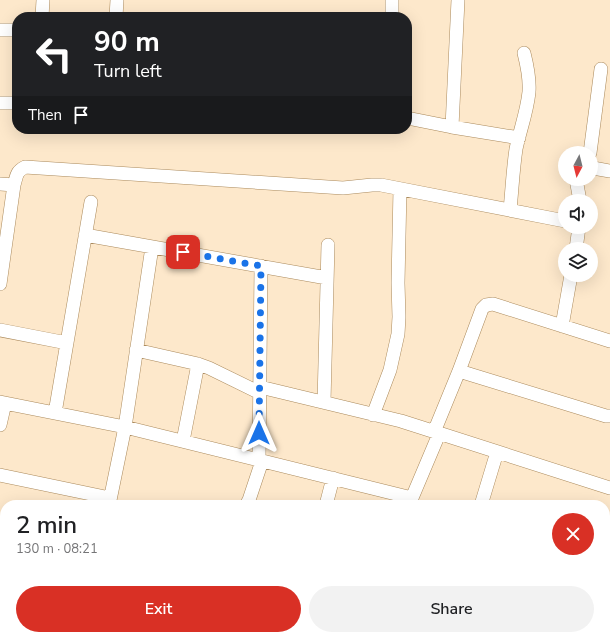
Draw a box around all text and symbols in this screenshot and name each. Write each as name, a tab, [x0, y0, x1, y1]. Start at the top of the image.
text: 90 m	[94, 23, 160, 61]
icon: left	[28, 28, 80, 80]
text: Turn left	[94, 59, 162, 83]
icon: arrive	[70, 104, 92, 126]
text: Then	[28, 105, 62, 125]
north arrow	[558, 146, 598, 186]
map controls	[558, 146, 598, 282]
button: sound	[558, 194, 598, 234]
pin	[166, 235, 200, 269]
icon: arrive	[172, 241, 194, 263]
button: layers	[558, 242, 598, 282]
position arrow	[238, 412, 280, 454]
text: 2 min	[16, 509, 77, 541]
button: close	[552, 513, 594, 555]
text: 130 m · 08:21	[16, 540, 98, 558]
button: Exit	[16, 586, 301, 632]
button: Share	[309, 586, 594, 632]

